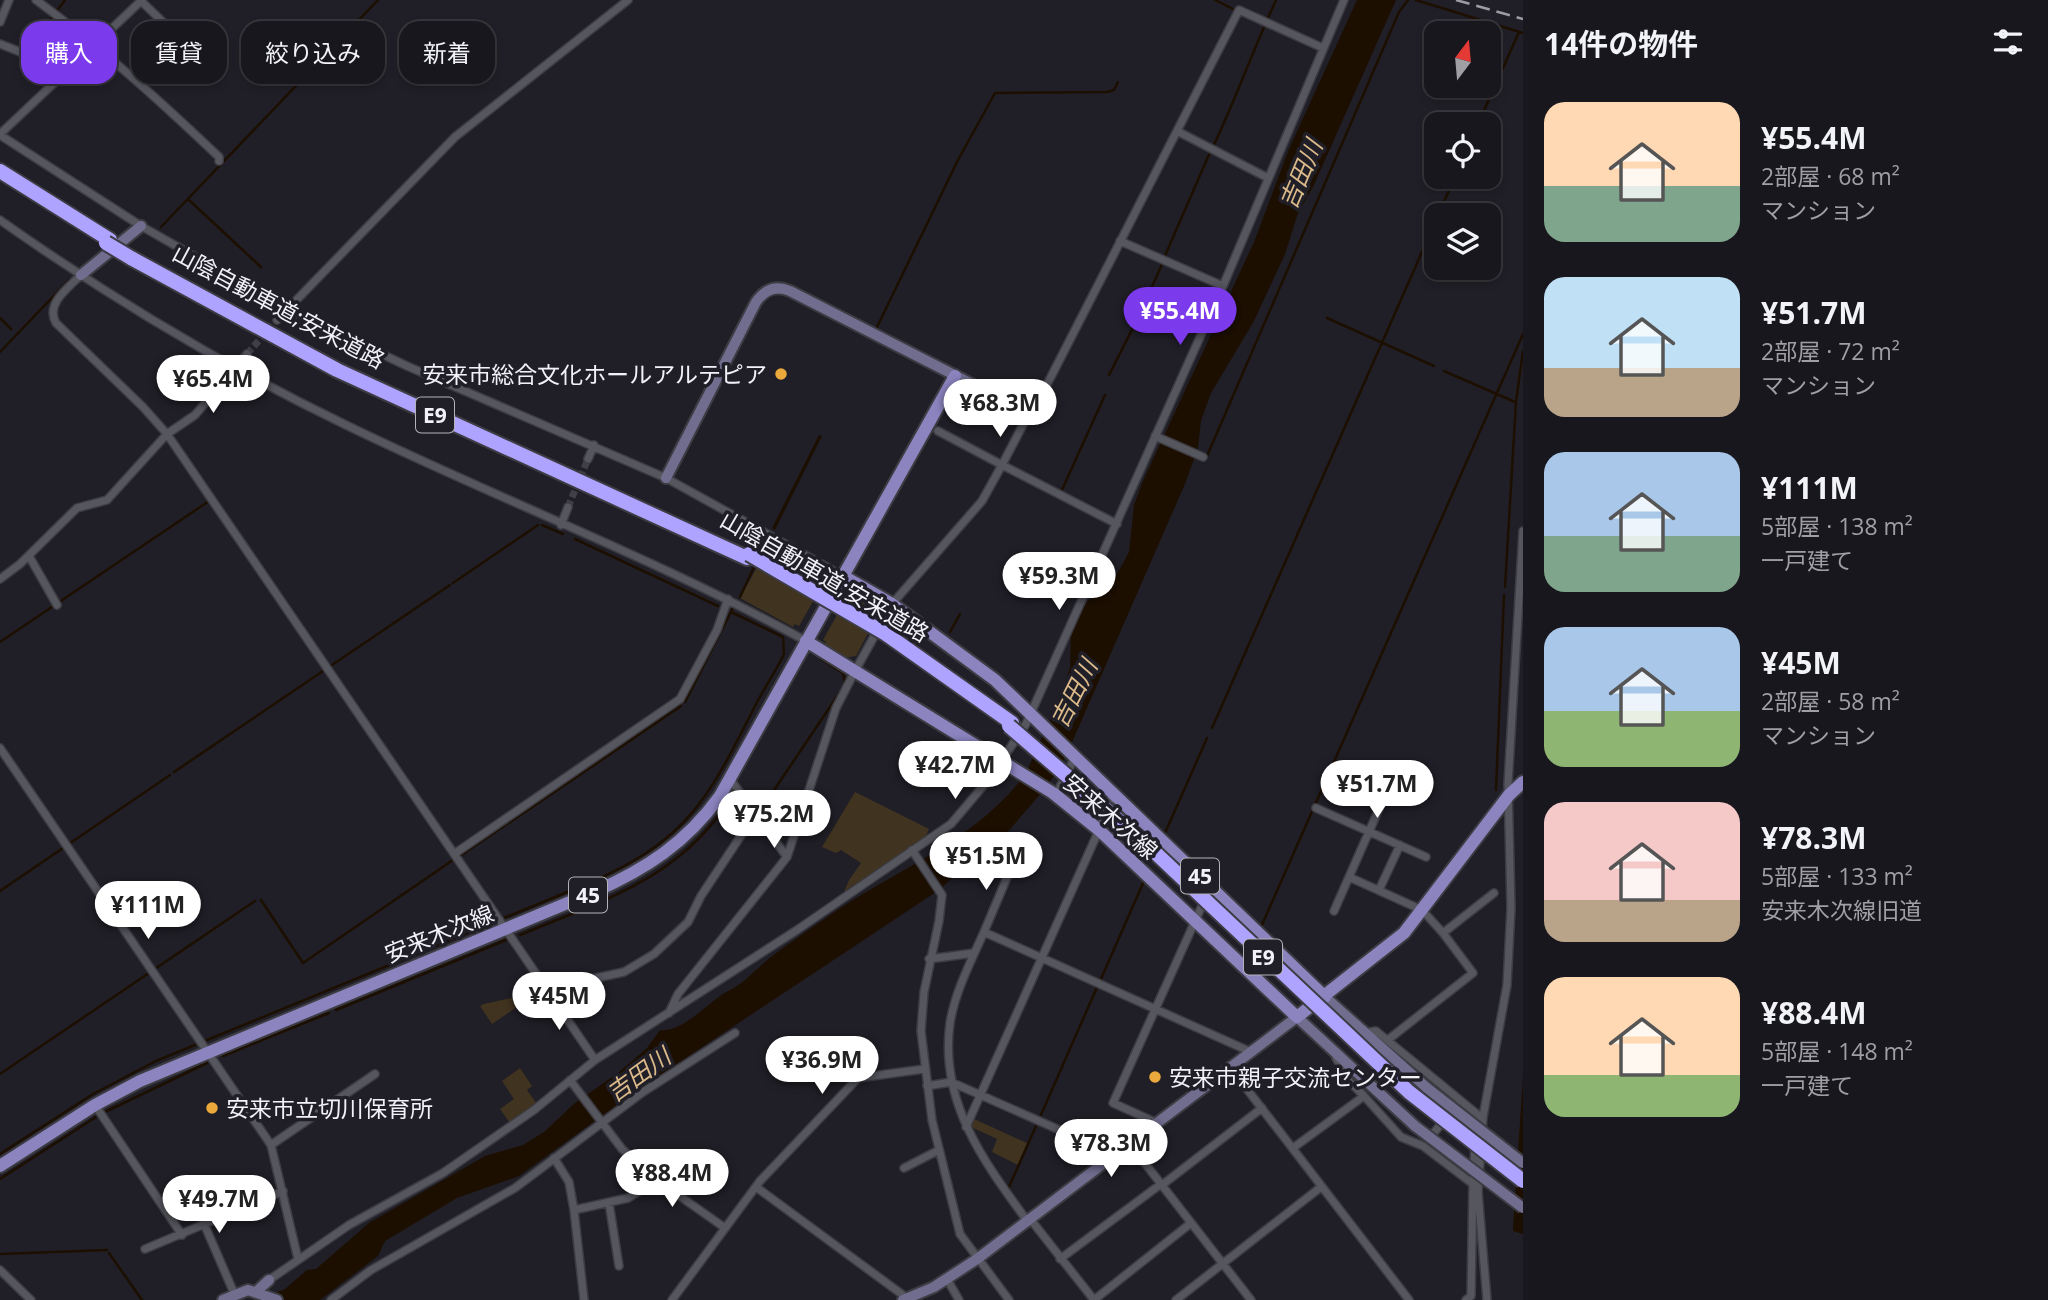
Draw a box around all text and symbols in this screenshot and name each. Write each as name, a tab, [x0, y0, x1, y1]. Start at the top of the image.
chip: 購入	[21, 21, 117, 84]
chip: 賃貸	[131, 21, 227, 84]
chip: 絞り込み	[241, 21, 385, 84]
chip: 新着	[399, 21, 495, 84]
north arrow	[1424, 21, 1502, 98]
map controls	[1424, 21, 1501, 280]
text: 14件の物件	[1544, 23, 1698, 64]
icon: filters	[1989, 23, 2027, 61]
button: locate	[1424, 112, 1501, 189]
text: ¥55.4M	[1761, 117, 1866, 158]
icon: home	[1600, 130, 1684, 214]
water label: 吉田川	[1271, 132, 1330, 214]
text: 2部屋 · 68 m²	[1761, 160, 1900, 192]
text: マンション	[1761, 194, 1876, 226]
button: layers	[1424, 203, 1501, 280]
street label: 山陰自動車道;安来道路	[167, 236, 391, 376]
pin: ¥55.4M	[1123, 288, 1237, 347]
text: ¥51.7M	[1761, 292, 1866, 333]
text: ¥55.4M	[1140, 294, 1220, 326]
icon: home	[1600, 305, 1684, 389]
text: 2部屋 · 72 m²	[1761, 335, 1900, 367]
pin: ¥65.4M	[156, 356, 270, 415]
place label: 安来市総合文化ホールアルテピア	[422, 358, 767, 390]
text: ¥65.4M	[173, 362, 253, 394]
marker: 安来市総合文化ホールアルテピア	[773, 366, 789, 382]
text: マンション	[1761, 369, 1876, 401]
pin: ¥68.3M	[943, 380, 1057, 439]
text: ¥68.3M	[960, 386, 1040, 418]
road number: E9	[416, 398, 454, 432]
text: ¥111M	[1761, 467, 1858, 508]
icon: home	[1600, 480, 1684, 564]
street label: 山陰自動車道;安来道路	[715, 503, 935, 649]
text: 5部屋 · 138 m²	[1761, 510, 1913, 542]
text: 一戸建て	[1761, 544, 1853, 576]
pin: ¥59.3M	[1002, 552, 1116, 612]
text: ¥59.3M	[1019, 559, 1099, 591]
text: ¥45M	[1761, 642, 1841, 683]
water label: 吉田川	[1042, 651, 1105, 733]
icon: home	[1600, 655, 1684, 739]
text: 2部屋 · 58 m²	[1761, 685, 1900, 717]
text: マンション	[1761, 719, 1876, 751]
pin: ¥42.7M	[898, 742, 1012, 801]
text: ¥42.7M	[915, 748, 995, 780]
pin: ¥51.7M	[1320, 760, 1434, 820]
street label: 安来木次線	[1057, 766, 1165, 866]
text: ¥51.7M	[1337, 767, 1417, 799]
pin: ¥75.2M	[717, 790, 831, 850]
text: ¥75.2M	[734, 797, 814, 829]
text: ¥78.3M	[1761, 817, 1866, 858]
icon: home	[1600, 830, 1684, 914]
pin: ¥51.5M	[929, 832, 1043, 892]
text: ¥51.5M	[946, 839, 1026, 871]
road number: 45	[1181, 858, 1219, 894]
text: 5部屋 · 133 m²	[1761, 860, 1913, 892]
road number: 45	[569, 878, 607, 912]
pin: ¥111M	[99, 881, 197, 941]
text: ¥111M	[111, 888, 185, 920]
text: 安来木次線旧道	[1761, 894, 1922, 926]
street label: 安来木次線	[380, 897, 498, 969]
road number: E9	[1244, 940, 1282, 974]
pin: ¥45M	[518, 972, 600, 1032]
text: ¥45M	[528, 979, 590, 1011]
text: ¥88.4M	[1761, 992, 1866, 1033]
icon: home	[1600, 1005, 1684, 1089]
text: 5部屋 · 148 m²	[1761, 1035, 1913, 1067]
pin: ¥36.9M	[765, 1036, 879, 1096]
water label: 吉田川	[599, 1038, 679, 1109]
text: ¥36.9M	[782, 1043, 862, 1075]
place label: 安来市親子交流センター	[1169, 1061, 1422, 1093]
marker: 安来市親子交流センター	[1147, 1069, 1163, 1085]
text: 一戸建て	[1761, 1069, 1853, 1101]
place label: 安来市立切川保育所	[226, 1092, 433, 1124]
marker: 安来市立切川保育所	[204, 1100, 220, 1116]
pin: ¥78.3M	[1054, 1120, 1168, 1179]
text: ¥78.3M	[1071, 1126, 1151, 1158]
pin: ¥88.4M	[615, 1150, 729, 1209]
text: ¥88.4M	[632, 1156, 712, 1188]
pin: ¥49.7M	[162, 1176, 276, 1235]
text: ¥49.7M	[179, 1182, 259, 1214]

